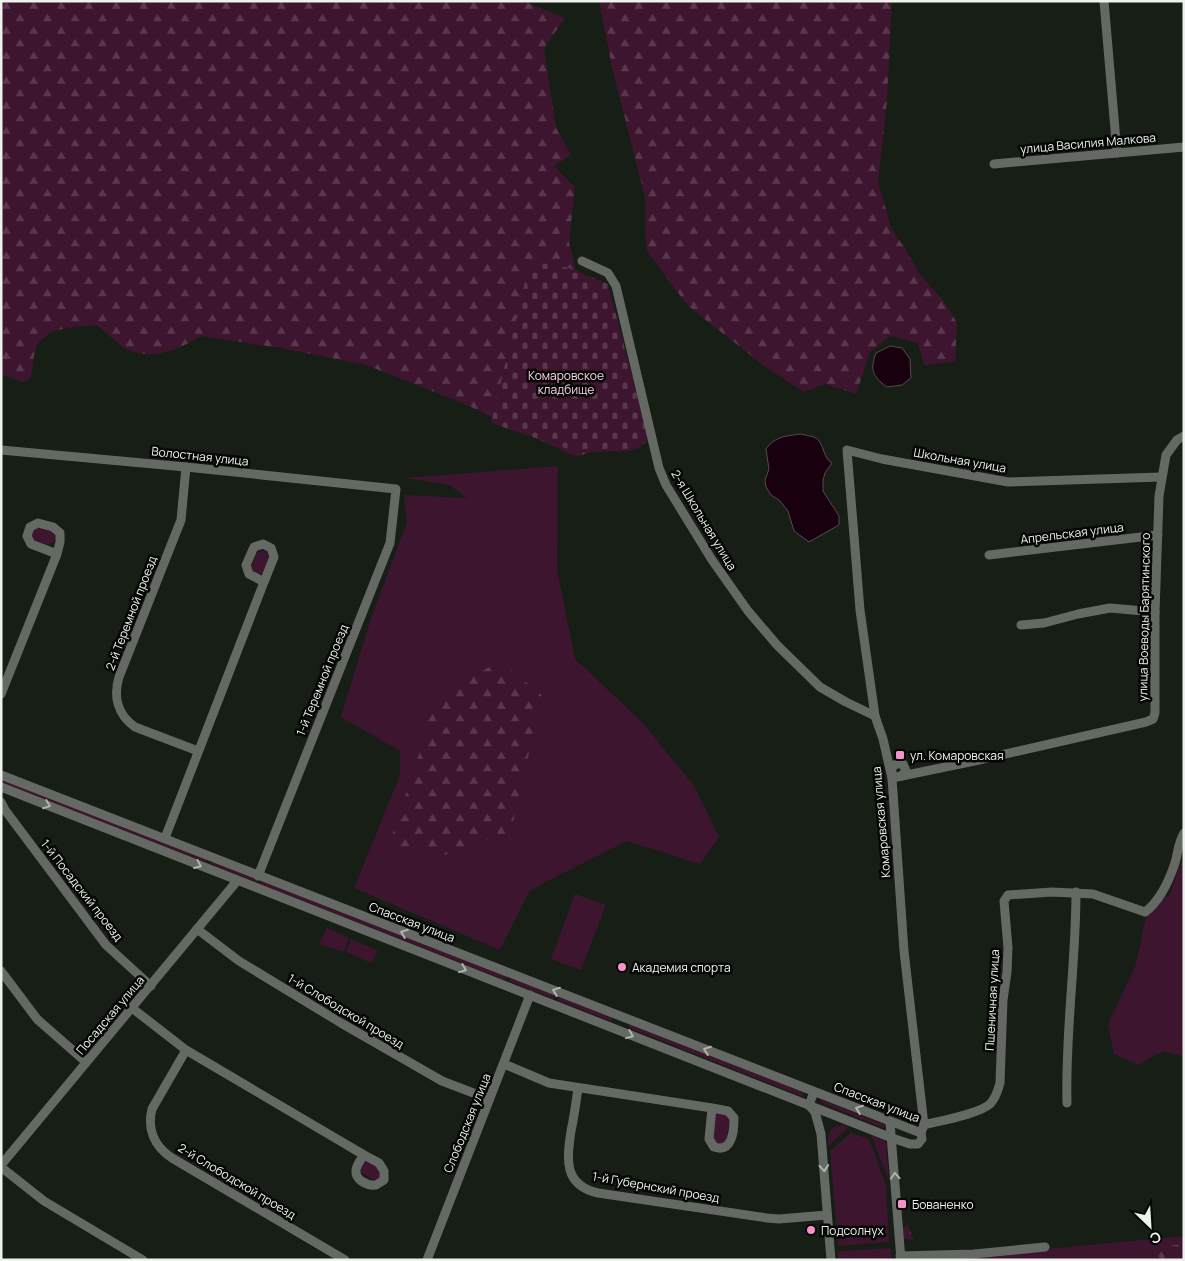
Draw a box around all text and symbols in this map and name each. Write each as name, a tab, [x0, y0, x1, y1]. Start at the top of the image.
street label: улица Василия Малкова	[1019, 129, 1157, 157]
park label: Комаровское кладбище	[528, 367, 604, 398]
street label: Волостная улица	[151, 442, 249, 470]
street label: Школьная улица	[912, 443, 1008, 477]
street label: 2-я Школьная улица	[667, 467, 741, 573]
street label: Апрельская улица	[1019, 518, 1125, 548]
street label: улица Воеводы Барятинского	[1134, 533, 1154, 701]
street label: 2-й Теремной проезд	[101, 553, 161, 673]
street label: 1-й Теремной проезд	[292, 622, 352, 738]
place label: ул. Комаровская	[910, 747, 1004, 764]
marker: ул. Комаровская	[894, 749, 906, 761]
street label: Комаровская улица	[868, 766, 894, 878]
one-way arrow	[42, 799, 51, 809]
street label: 1-й Посадский проезд	[37, 836, 127, 944]
one-way arrow	[193, 859, 202, 869]
street label: Спасская улица	[367, 898, 457, 946]
one-way arrow	[400, 928, 409, 939]
street label: Пшеничная улица	[981, 949, 1003, 1051]
place label: Академия спорта	[632, 959, 731, 976]
marker: Академия спорта	[616, 961, 628, 973]
one-way arrow	[458, 962, 467, 973]
street label: 1-й Слободской проезд	[285, 970, 407, 1052]
street label: Посадская улица	[72, 972, 148, 1058]
one-way arrow	[552, 987, 561, 998]
one-way arrow	[626, 1029, 634, 1039]
one-way arrow	[703, 1046, 712, 1056]
street label: Слободская улица	[439, 1071, 495, 1175]
street label: Спасская улица	[832, 1078, 922, 1126]
one-way arrow	[855, 1105, 864, 1115]
street label: 2-й Слободской проезд	[175, 1139, 299, 1223]
one-way arrow	[818, 1164, 829, 1172]
street label: 1-й Губернский проезд	[591, 1167, 721, 1207]
one-way arrow	[889, 1172, 900, 1180]
place label: Бованенко	[912, 1196, 974, 1213]
marker: Бованенко	[896, 1198, 908, 1210]
north arrow	[1125, 1201, 1175, 1251]
place label: Подсолнух	[821, 1222, 884, 1239]
marker: Подсолнух	[805, 1224, 817, 1236]
text: С	[1147, 1227, 1164, 1249]

